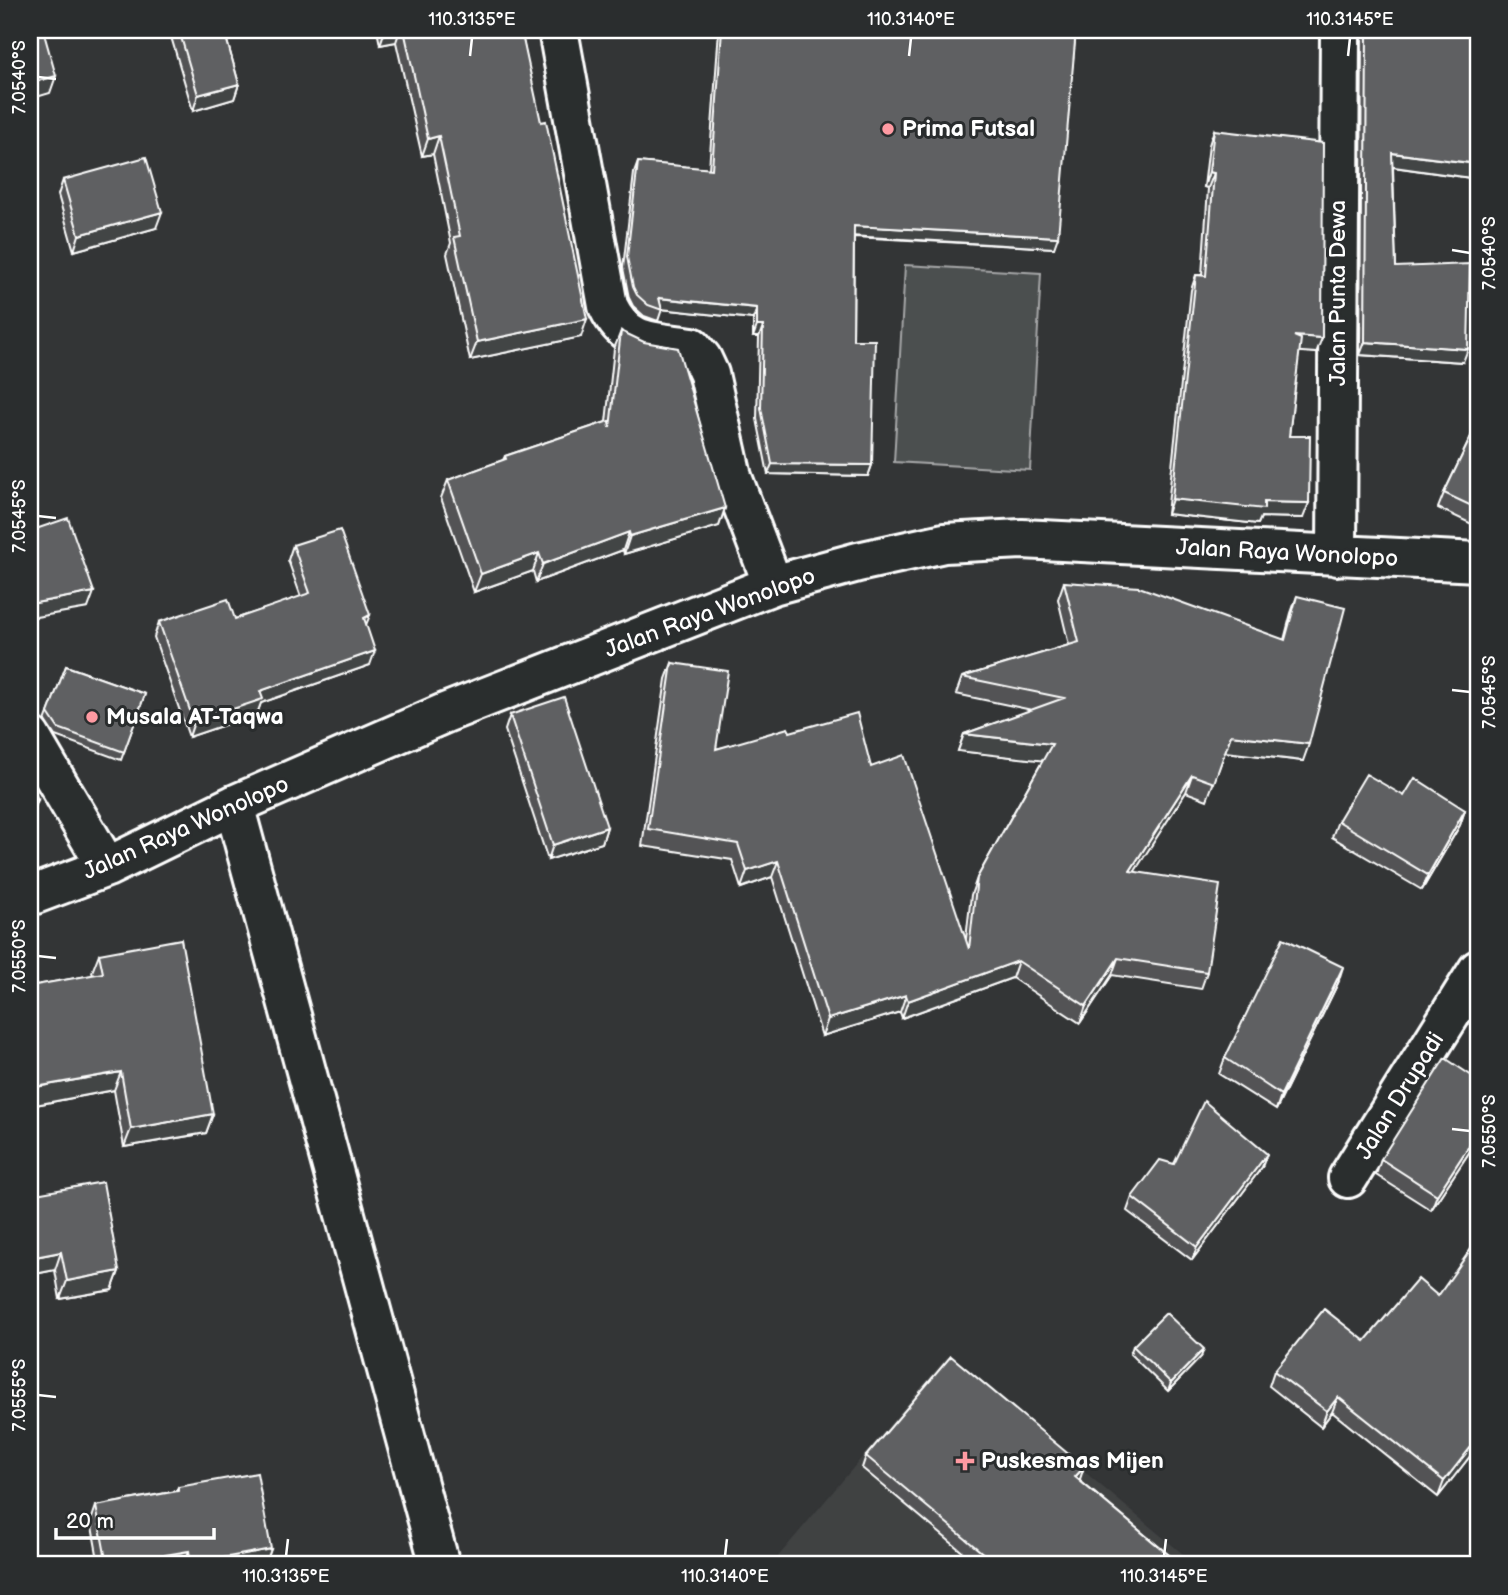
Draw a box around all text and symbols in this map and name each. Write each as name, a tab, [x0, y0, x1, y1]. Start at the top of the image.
text: 110.3135°E	[428, 9, 516, 30]
text: 110.3140°E	[867, 9, 955, 30]
text: 110.3145°E	[1306, 9, 1394, 30]
text: 7.0540°S	[9, 40, 30, 114]
place label: Prima Futsal	[902, 115, 1035, 143]
marker: Prima Futsal	[880, 121, 896, 137]
street label: Jalan Punta Dewa	[1324, 200, 1352, 386]
text: 7.0540°S	[1479, 216, 1500, 290]
text: 7.0545°S	[9, 479, 30, 553]
street label: Jalan Raya Wonolopo	[1175, 533, 1399, 573]
street label: Jalan Raya Wonolopo	[601, 562, 819, 664]
text: 7.0545°S	[1479, 655, 1500, 729]
place label: Musala AT-Taqwa	[106, 703, 284, 731]
marker: Musala AT-Taqwa	[84, 709, 100, 725]
street label: Jalan Raya Wonolopo	[79, 770, 293, 886]
text: 7.0550°S	[9, 919, 30, 993]
street label: Jalan Drupadi	[1350, 1027, 1450, 1165]
text: 7.0550°S	[1479, 1094, 1500, 1168]
text: 7.0555°S	[9, 1358, 30, 1431]
place label: Puskesmas Mijen	[981, 1447, 1164, 1475]
marker: Puskesmas Mijen	[955, 1451, 975, 1471]
scale bar	[56, 1497, 214, 1541]
text: 20 m	[66, 1509, 114, 1534]
text: 110.3135°E	[242, 1566, 330, 1587]
text: 110.3140°E	[681, 1566, 769, 1587]
text: 110.3145°E	[1120, 1566, 1208, 1587]

